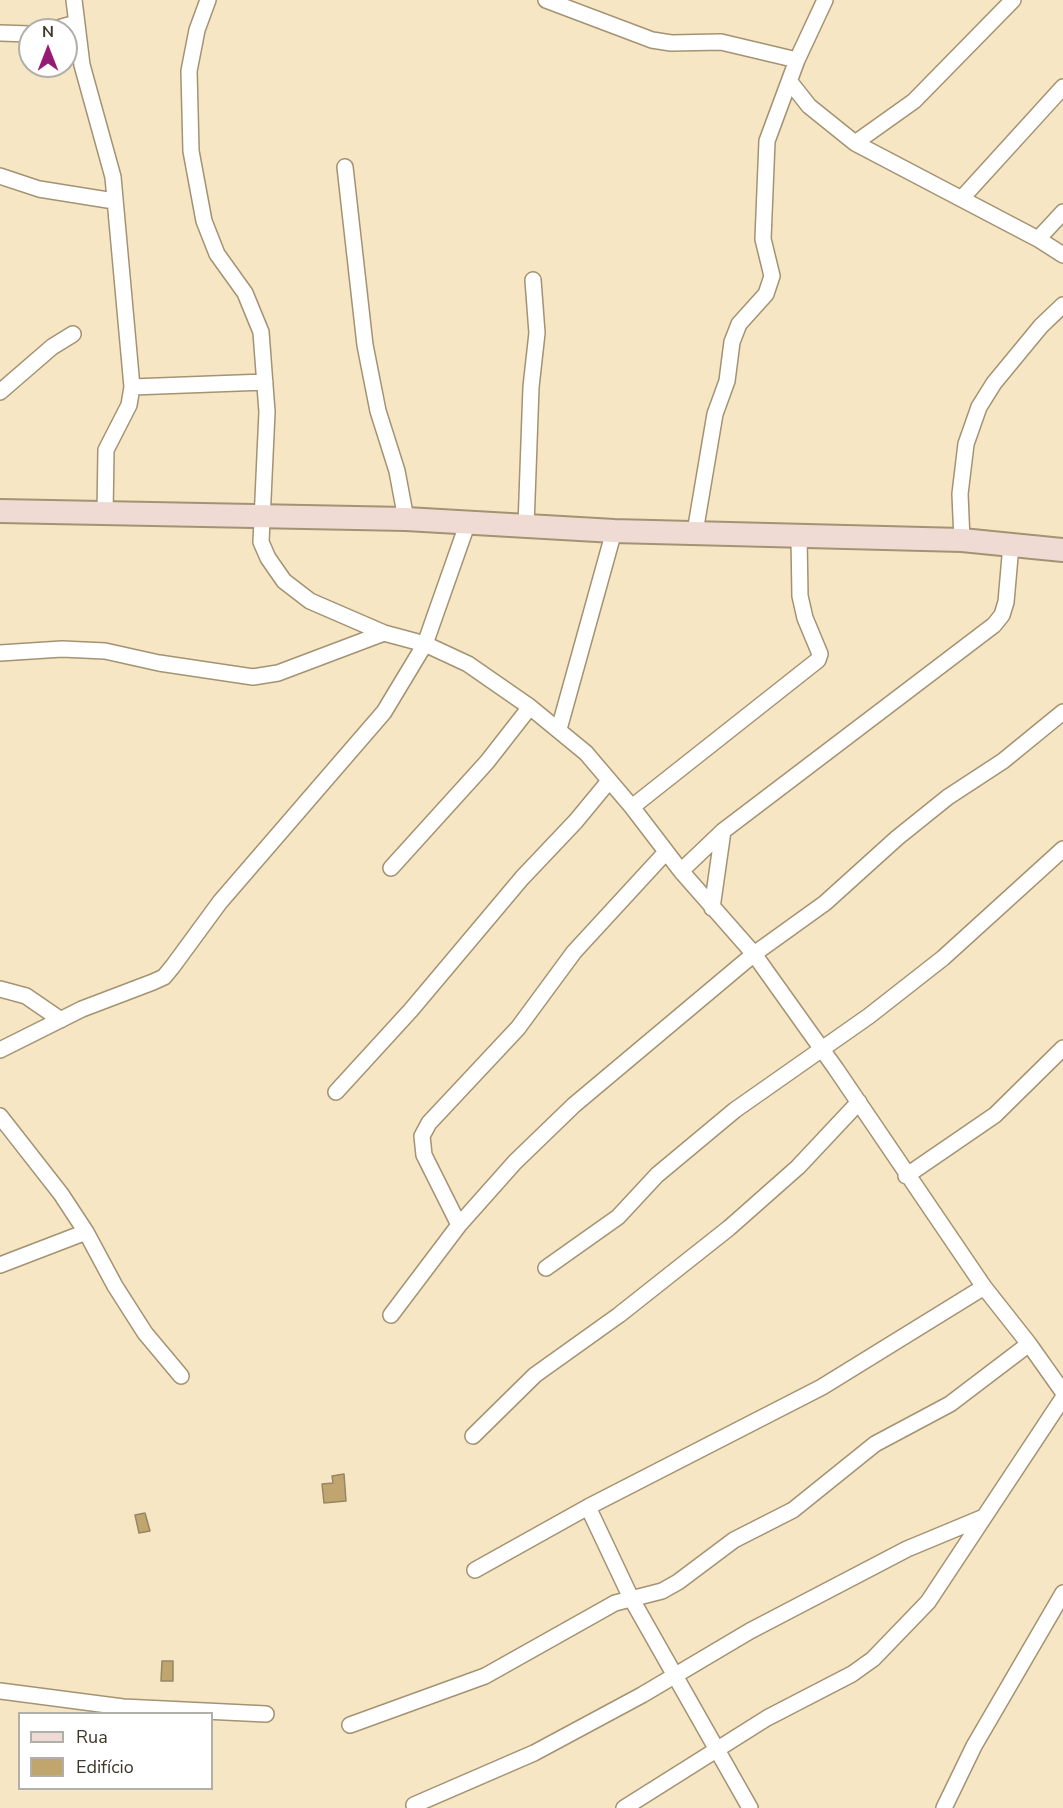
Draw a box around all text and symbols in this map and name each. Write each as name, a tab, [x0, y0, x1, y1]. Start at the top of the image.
north arrow	[18, 18, 78, 78]
text: N	[42, 21, 54, 43]
legend	[18, 1712, 213, 1790]
text: Rua	[76, 1725, 108, 1749]
text: Edifício	[76, 1755, 134, 1779]

